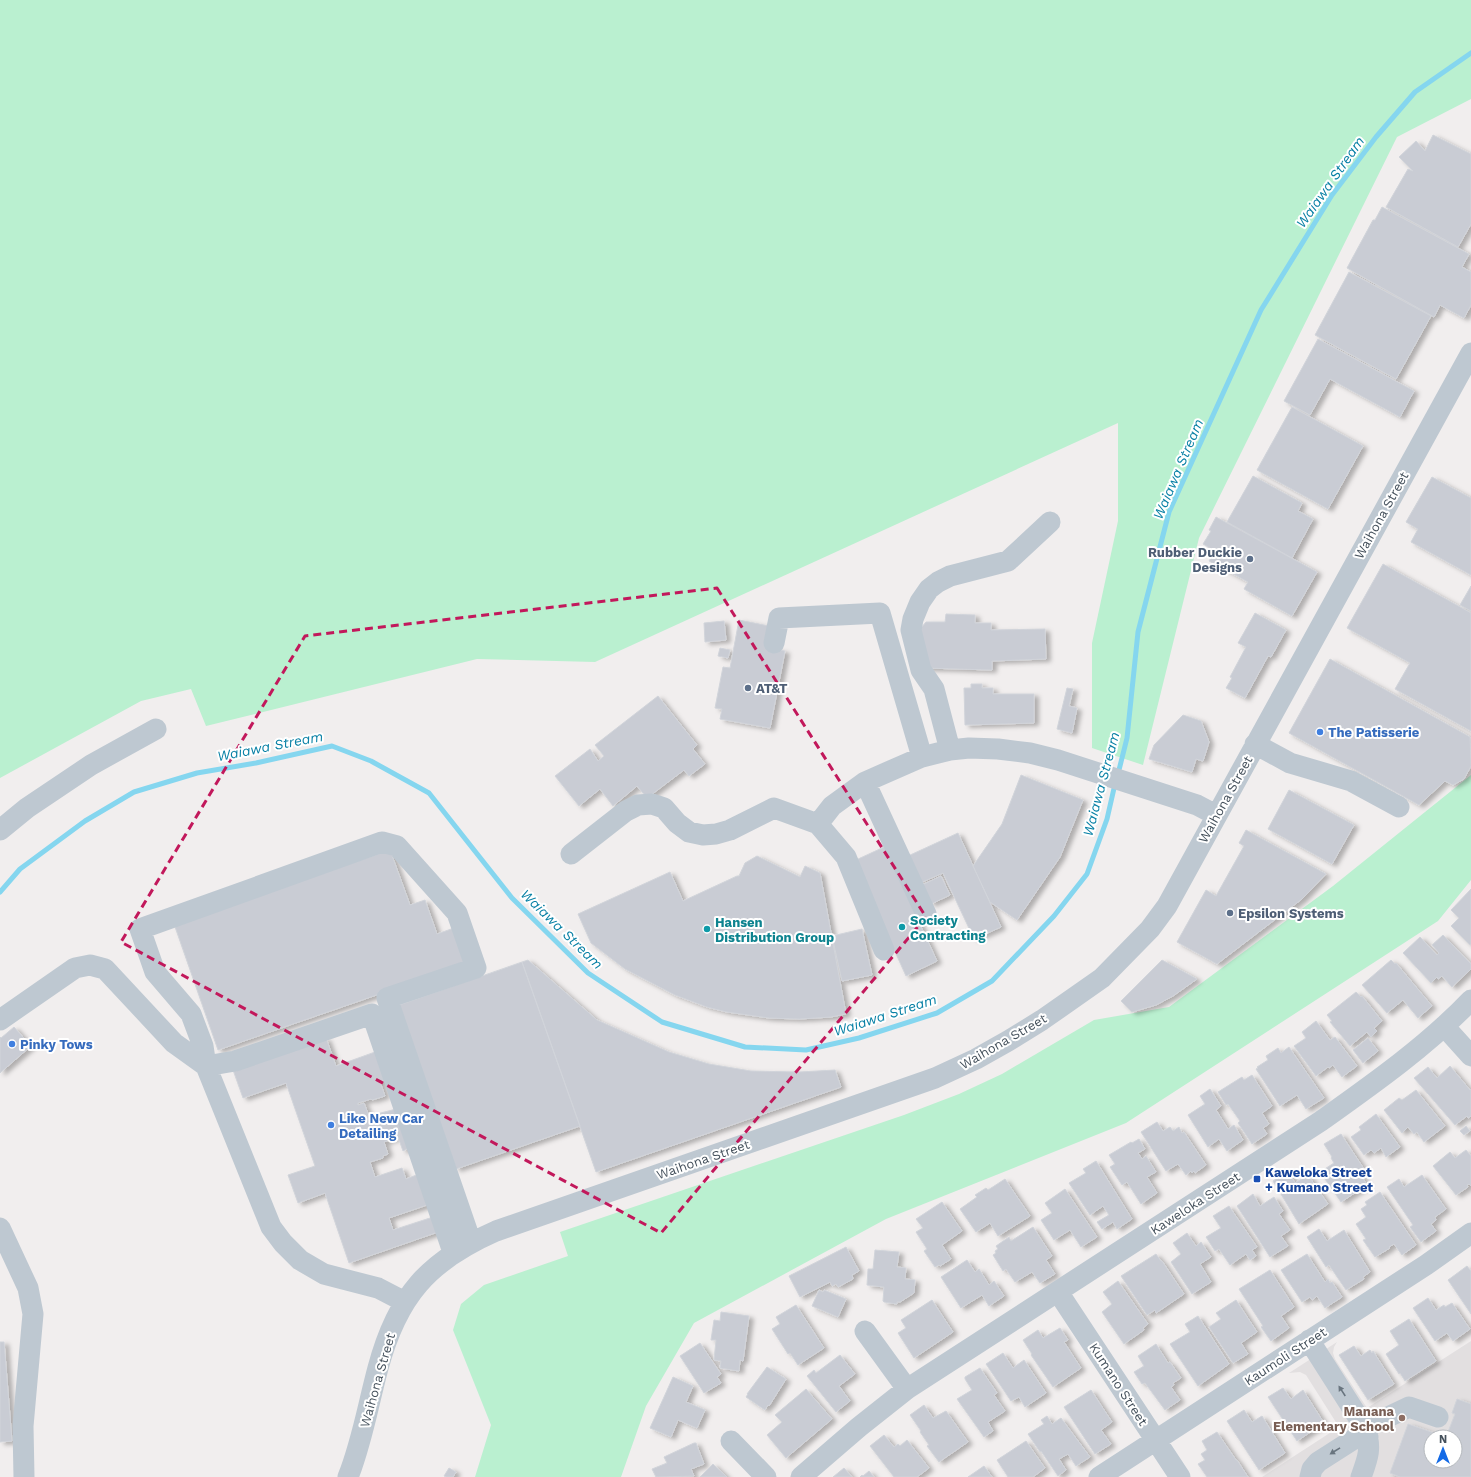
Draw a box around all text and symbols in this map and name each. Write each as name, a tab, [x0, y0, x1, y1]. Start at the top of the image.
water label: Waiawa Stream	[1293, 133, 1367, 231]
water label: Waiawa Stream	[1150, 416, 1206, 522]
street label: Waihona Street	[1351, 469, 1412, 561]
place label: Rubber Duckie Designs	[1148, 545, 1242, 575]
marker: Rubber Duckie Designs	[1245, 554, 1255, 564]
place label: AT&T	[756, 681, 788, 696]
marker: AT&T	[743, 683, 753, 693]
place label: The Patisserie	[1328, 725, 1420, 740]
marker: The Patisserie	[1315, 727, 1325, 737]
water label: Waiawa Stream	[216, 728, 324, 764]
water label: Waiawa Stream	[1079, 730, 1123, 838]
street label: Waihona Street	[1195, 753, 1256, 845]
water label: Waiawa Stream	[518, 886, 606, 972]
place label: Epsilon Systems	[1238, 906, 1344, 921]
marker: Epsilon Systems	[1225, 908, 1235, 918]
place label: Society Contracting	[910, 913, 986, 943]
place label: Hansen Distribution Group	[715, 915, 834, 945]
marker: Society Contracting	[897, 922, 907, 932]
marker: Hansen Distribution Group	[702, 924, 712, 934]
water label: Waiawa Stream	[831, 991, 939, 1039]
street label: Waihona Street	[957, 1010, 1050, 1072]
place label: Pinky Tows	[20, 1037, 93, 1052]
marker: Pinky Tows	[7, 1039, 17, 1049]
place label: Like New Car Detailing	[339, 1111, 424, 1141]
marker: Like New Car Detailing	[326, 1120, 336, 1130]
street label: Waihona Street	[655, 1136, 752, 1182]
place label: Kaweloka Street + Kumano Street	[1265, 1165, 1373, 1195]
street label: Kaweloka Street	[1148, 1169, 1243, 1238]
marker: Kaweloka Street + Kumano Street	[1252, 1174, 1262, 1184]
street label: Kaumoli Street	[1241, 1324, 1330, 1389]
street label: Waihona Street	[357, 1331, 398, 1429]
street label: Kumano Street	[1086, 1340, 1151, 1429]
one-way arrow	[1338, 1386, 1346, 1396]
place label: Manana Elementary School	[1273, 1404, 1395, 1434]
marker: Manana Elementary School	[1397, 1413, 1407, 1423]
north arrow	[1423, 1429, 1463, 1469]
text: N	[1439, 1433, 1447, 1446]
one-way arrow	[1329, 1448, 1341, 1455]

